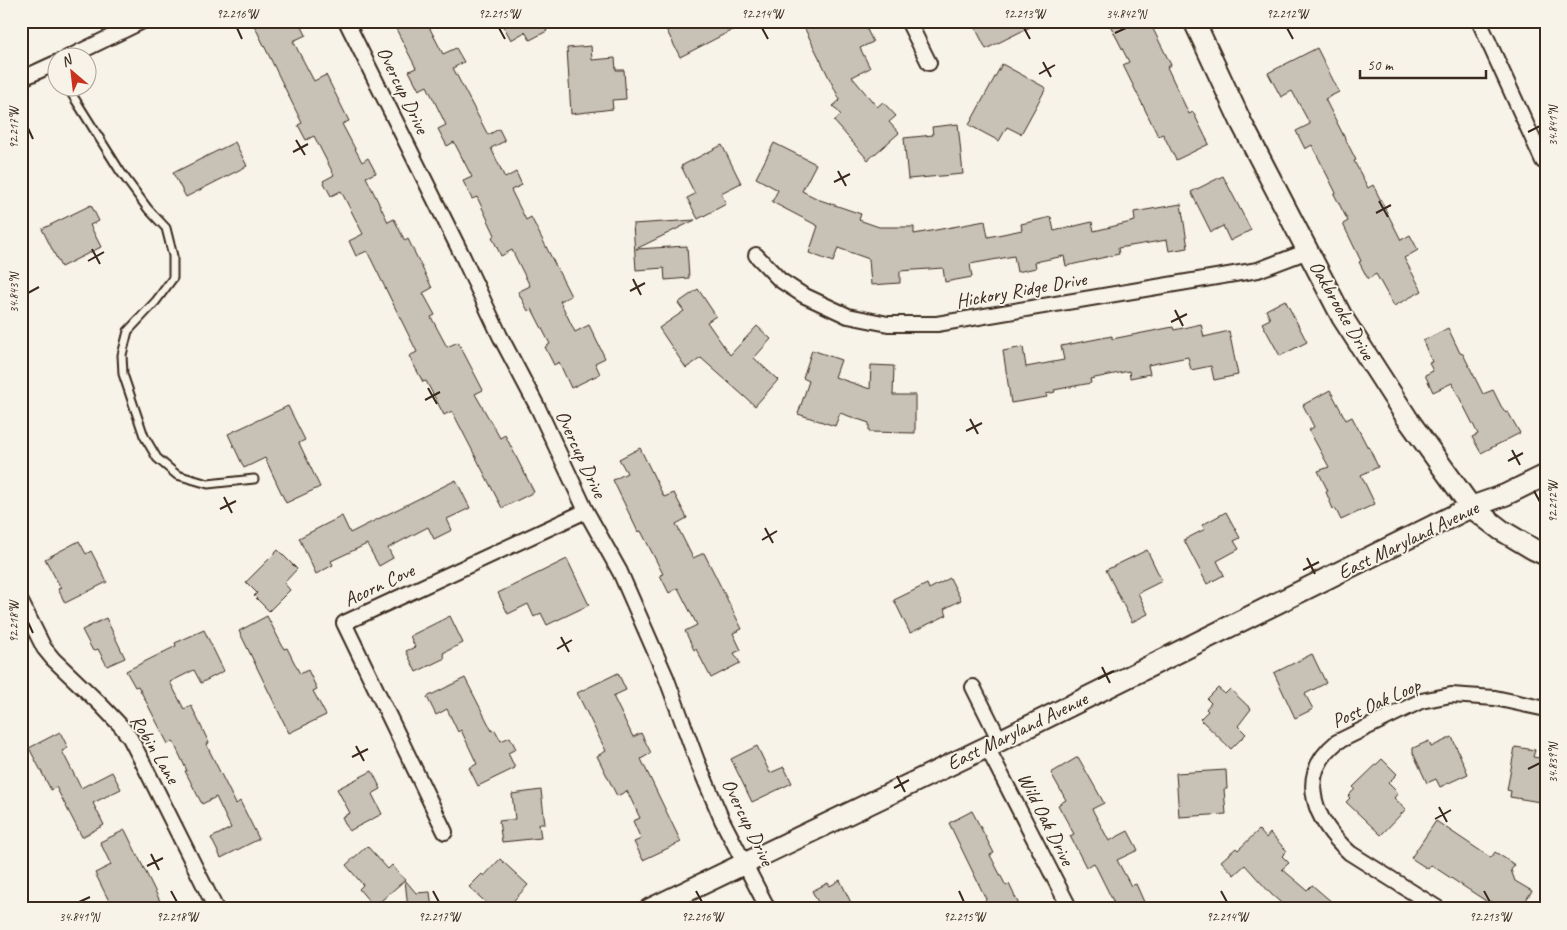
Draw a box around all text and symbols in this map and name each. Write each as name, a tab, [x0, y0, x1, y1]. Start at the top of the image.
text: 92.216°W	[216, 6, 260, 22]
text: 92.215°W	[478, 6, 522, 22]
text: 92.214°W	[741, 6, 785, 22]
text: 92.213°W	[1003, 6, 1047, 22]
text: 34.842°N	[1106, 6, 1148, 22]
text: 92.212°W	[1266, 6, 1310, 22]
street label: Overcup Drive	[371, 42, 435, 139]
north arrow	[48, 48, 98, 98]
scale bar	[1360, 48, 1486, 80]
text: N	[58, 50, 76, 71]
text: 50 m	[1367, 56, 1394, 75]
text: 34.841°N	[1545, 104, 1561, 146]
text: 92.217°W	[6, 105, 22, 149]
street label: Oakbrooke Drive	[1304, 256, 1381, 365]
street label: Hickory Ridge Drive	[954, 266, 1090, 314]
text: 34.843°N	[6, 271, 22, 313]
street label: Overcup Drive	[550, 406, 613, 503]
text: 92.212°W	[1545, 479, 1561, 523]
street label: East Maryland Avenue	[1334, 494, 1484, 585]
street label: Acorn Cove	[340, 557, 420, 612]
text: 92.218°W	[6, 599, 22, 643]
street label: Post Oak Loop	[1328, 672, 1425, 734]
street label: East Maryland Avenue	[943, 685, 1093, 776]
street label: Robin Lane	[125, 710, 186, 789]
text: 34.839°N	[1545, 741, 1561, 783]
street label: Wild Oak Drive	[1012, 768, 1081, 871]
street label: Overcup Drive	[716, 774, 780, 871]
text: 34.841°N	[59, 909, 101, 925]
text: 92.218°W	[156, 909, 200, 925]
text: 92.217°W	[418, 909, 462, 925]
text: 92.216°W	[681, 909, 725, 925]
text: 92.215°W	[943, 909, 987, 925]
text: 92.214°W	[1206, 909, 1250, 925]
text: 92.213°W	[1469, 909, 1513, 925]

